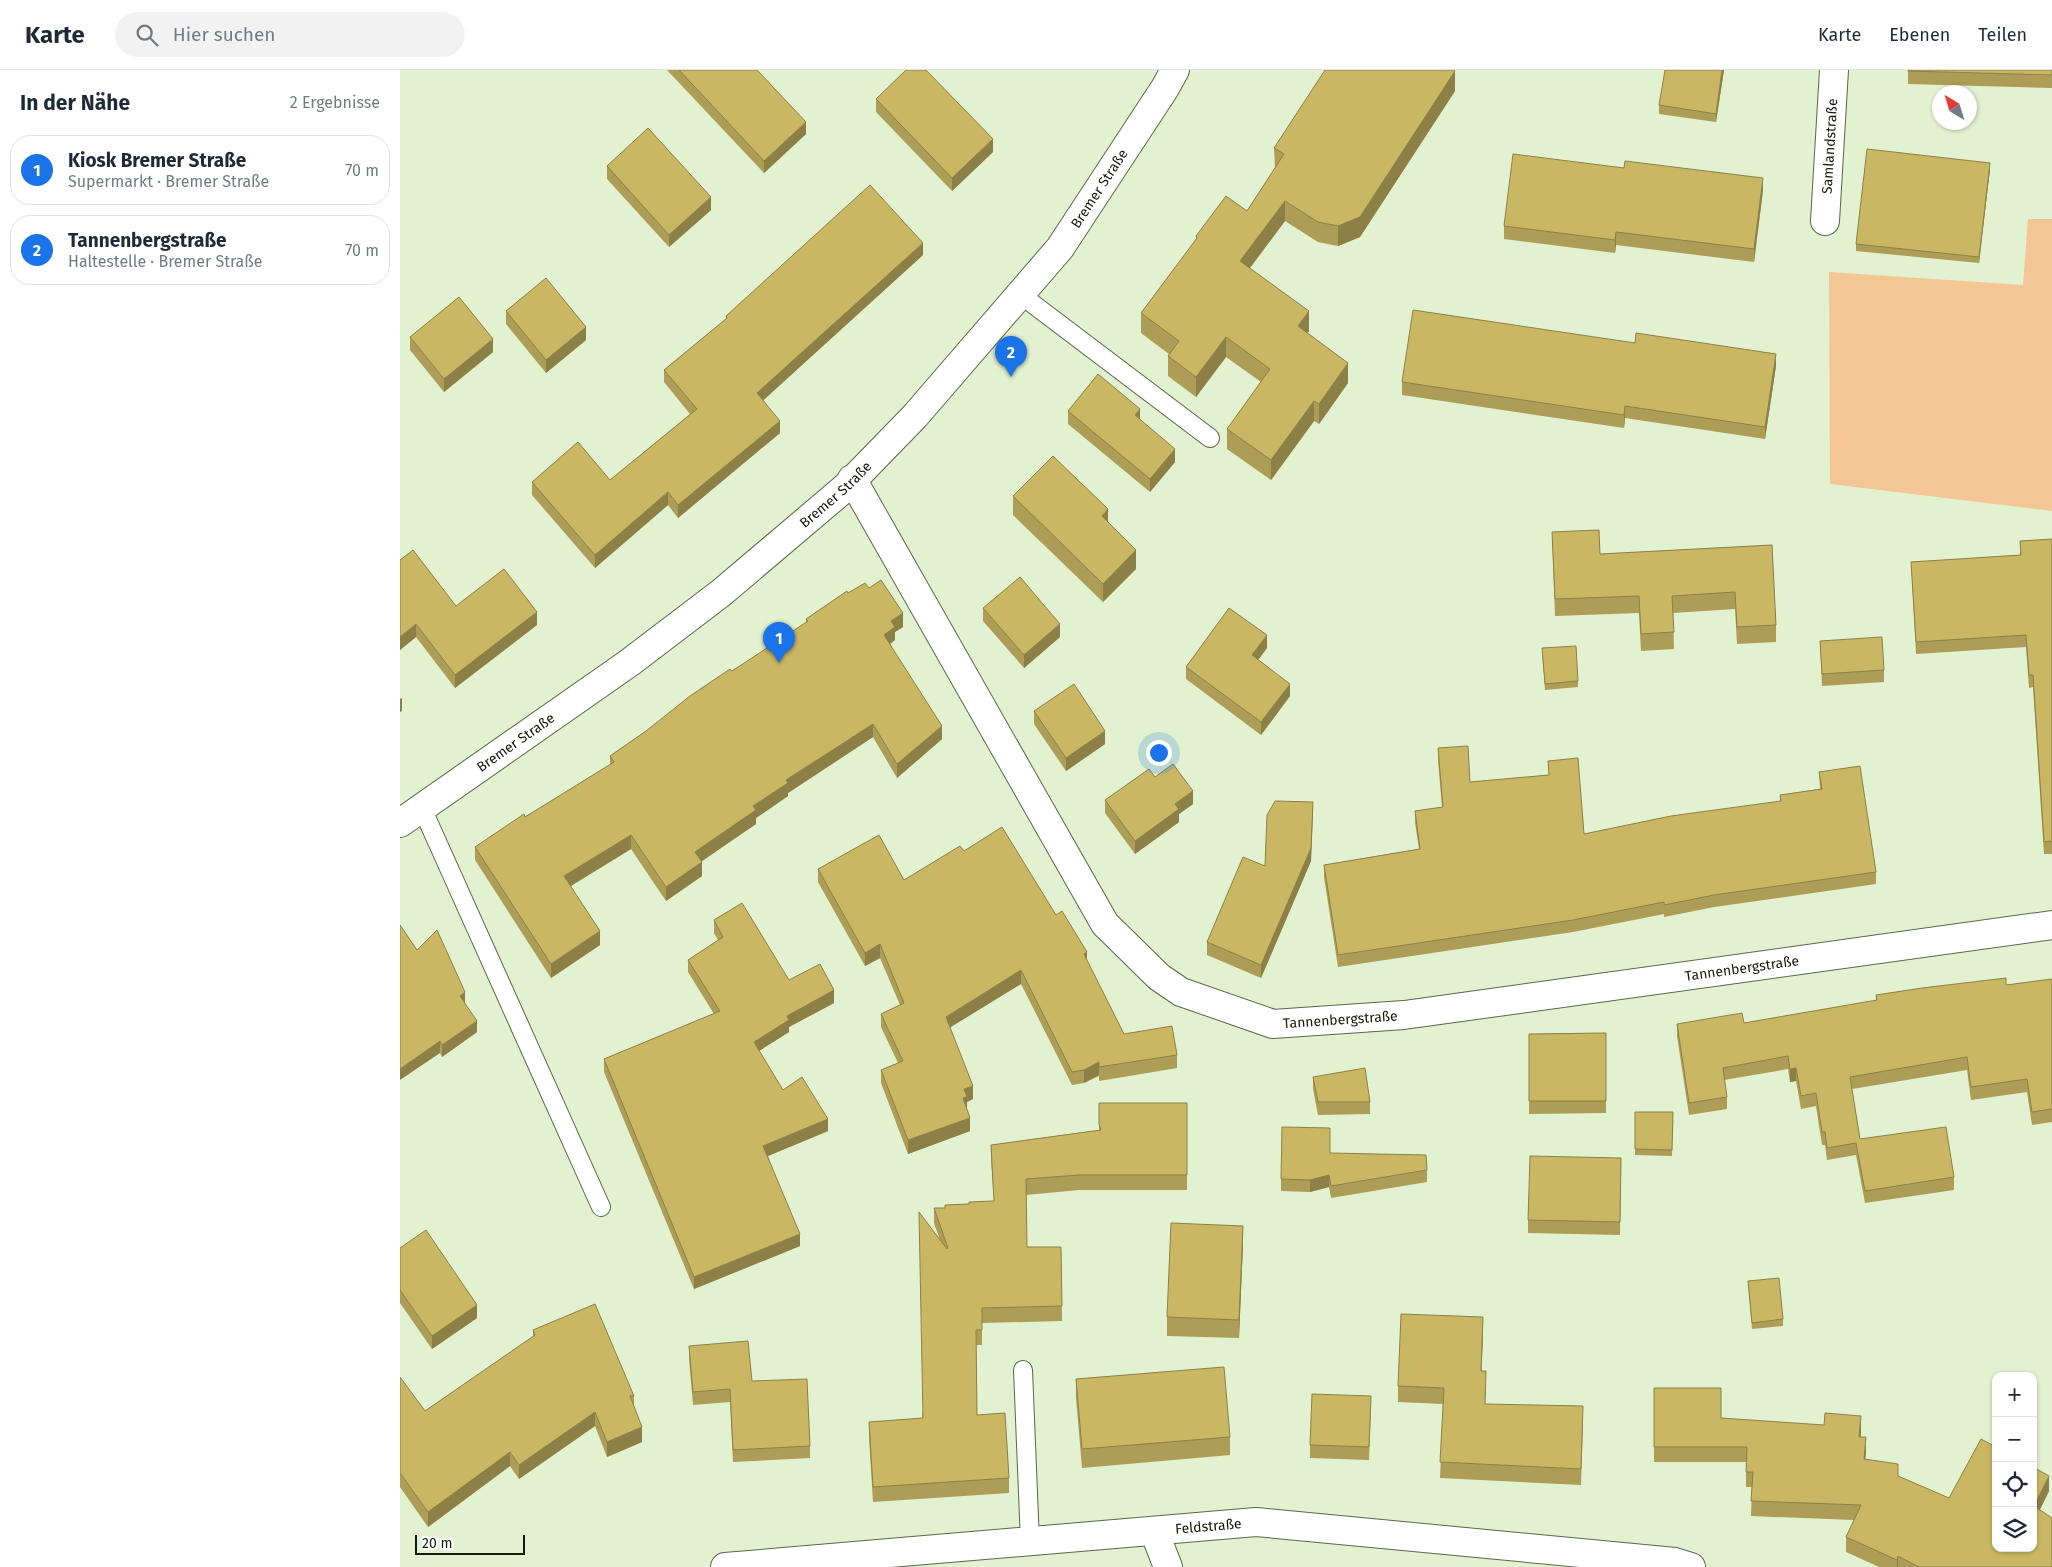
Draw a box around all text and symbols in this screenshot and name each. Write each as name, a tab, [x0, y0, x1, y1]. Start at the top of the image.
search box	[115, 12, 465, 57]
text: Karte	[25, 21, 85, 49]
icon: search	[133, 21, 161, 49]
text: Hier suchen	[173, 23, 275, 46]
text: Karte	[1818, 24, 1861, 46]
text: Ebenen	[1889, 24, 1950, 46]
text: Teilen	[1978, 24, 2027, 46]
north arrow	[1932, 85, 1977, 130]
text: In der Nähe	[20, 90, 130, 116]
text: 2 Ergebnisse	[290, 93, 380, 112]
street label: Samlandstraße	[1818, 98, 1841, 194]
street label: Bremer Straße	[1067, 146, 1131, 231]
text: Kiosk Bremer Straße	[68, 149, 246, 172]
text: 1	[33, 161, 41, 180]
text: 70 m	[345, 161, 379, 180]
text: Supermarkt · Bremer Straße	[68, 172, 269, 191]
text: Tannenbergstraße	[68, 229, 227, 252]
text: 2	[33, 241, 41, 260]
text: 70 m	[345, 241, 379, 260]
text: Haltestelle · Bremer Straße	[68, 252, 262, 271]
pin: 2	[995, 336, 1027, 377]
street label: Bremer Straße	[796, 458, 875, 531]
pin: 1	[763, 622, 795, 663]
street label: Bremer Straße	[473, 709, 558, 775]
your location	[1146, 740, 1172, 766]
street label: Tannenbergstraße	[1684, 952, 1800, 984]
street label: Tannenbergstraße	[1282, 1007, 1398, 1032]
map controls	[1992, 1372, 2037, 1552]
button: +	[1992, 1372, 2037, 1417]
button: −	[1992, 1417, 2037, 1462]
button: locate	[1992, 1462, 2037, 1507]
button: layers	[1992, 1507, 2037, 1552]
street label: Feldstraße	[1174, 1515, 1242, 1537]
scale bar	[415, 1532, 525, 1555]
text: 20 m	[422, 1535, 452, 1552]

